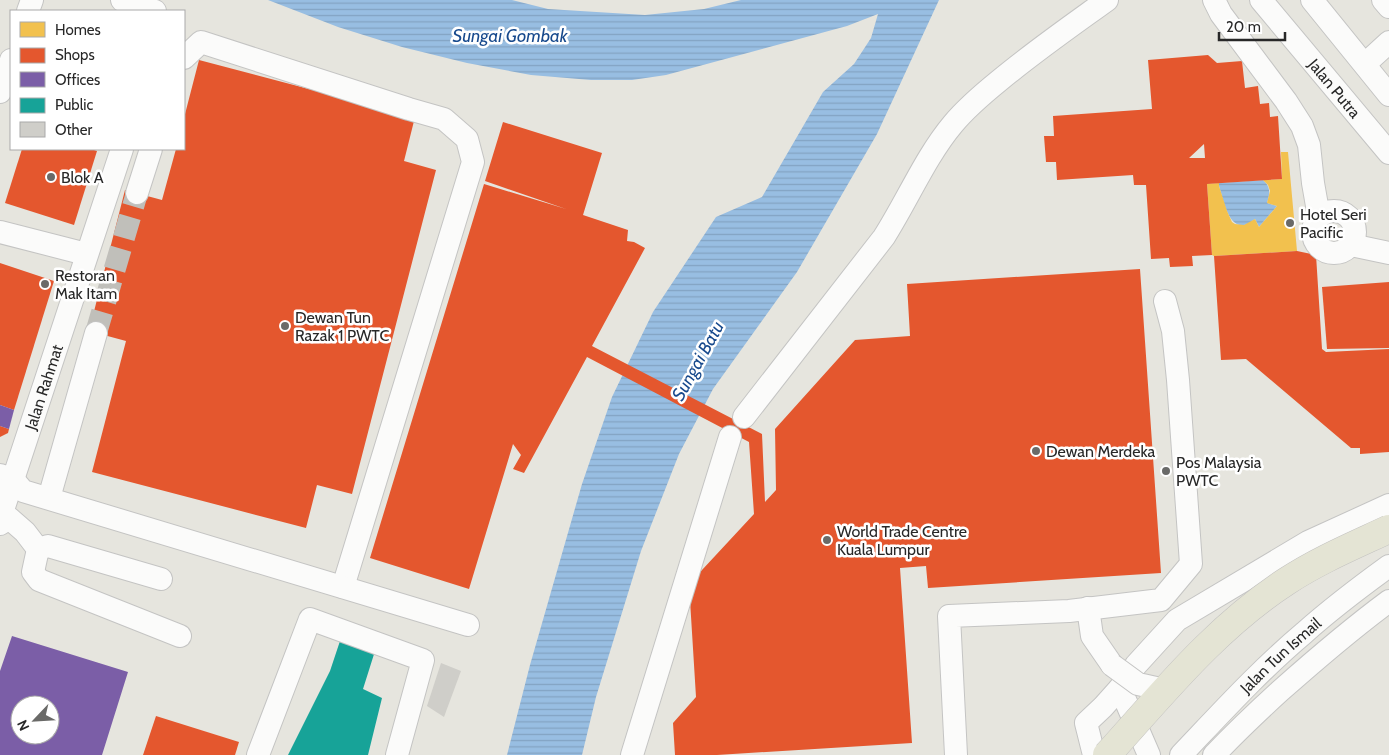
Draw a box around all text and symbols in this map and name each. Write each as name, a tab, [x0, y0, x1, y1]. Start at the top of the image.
legend	[10, 10, 185, 150]
scale bar	[1219, 10, 1285, 42]
text: 20 m	[1226, 18, 1261, 36]
text: Homes	[55, 21, 101, 39]
water label: Sungai Gombak	[453, 25, 569, 47]
text: Shops	[55, 46, 95, 64]
street label: Jalan Putra	[1304, 54, 1365, 122]
text: Offices	[55, 71, 100, 89]
text: Public	[55, 96, 93, 114]
text: Other	[55, 121, 92, 139]
place label: Blok A	[61, 168, 104, 187]
marker: Blok A	[45, 171, 57, 183]
place label: Hotel Seri Pacific	[1300, 205, 1367, 242]
marker: Hotel Seri Pacific	[1284, 217, 1296, 229]
place label: Restoran Mak Itam	[55, 266, 117, 303]
marker: Restoran Mak Itam	[39, 278, 51, 290]
place label: Dewan Tun Razak 1 PWTC	[295, 308, 389, 345]
water label: Sungai Batu	[667, 317, 729, 405]
marker: Dewan Tun Razak 1 PWTC	[279, 320, 291, 332]
street label: Jalan Rahmat	[21, 342, 67, 433]
place label: Dewan Merdeka	[1046, 442, 1155, 461]
marker: Dewan Merdeka	[1030, 445, 1042, 457]
place label: Pos Malaysia PWTC	[1176, 453, 1262, 490]
marker: Pos Malaysia PWTC	[1160, 465, 1172, 477]
place label: World Trade Centre Kuala Lumpur	[837, 522, 967, 559]
marker: World Trade Centre Kuala Lumpur	[821, 534, 833, 546]
street label: Jalan Tun Ismail	[1236, 613, 1325, 698]
north arrow	[10, 695, 60, 745]
text: N	[13, 717, 33, 734]

